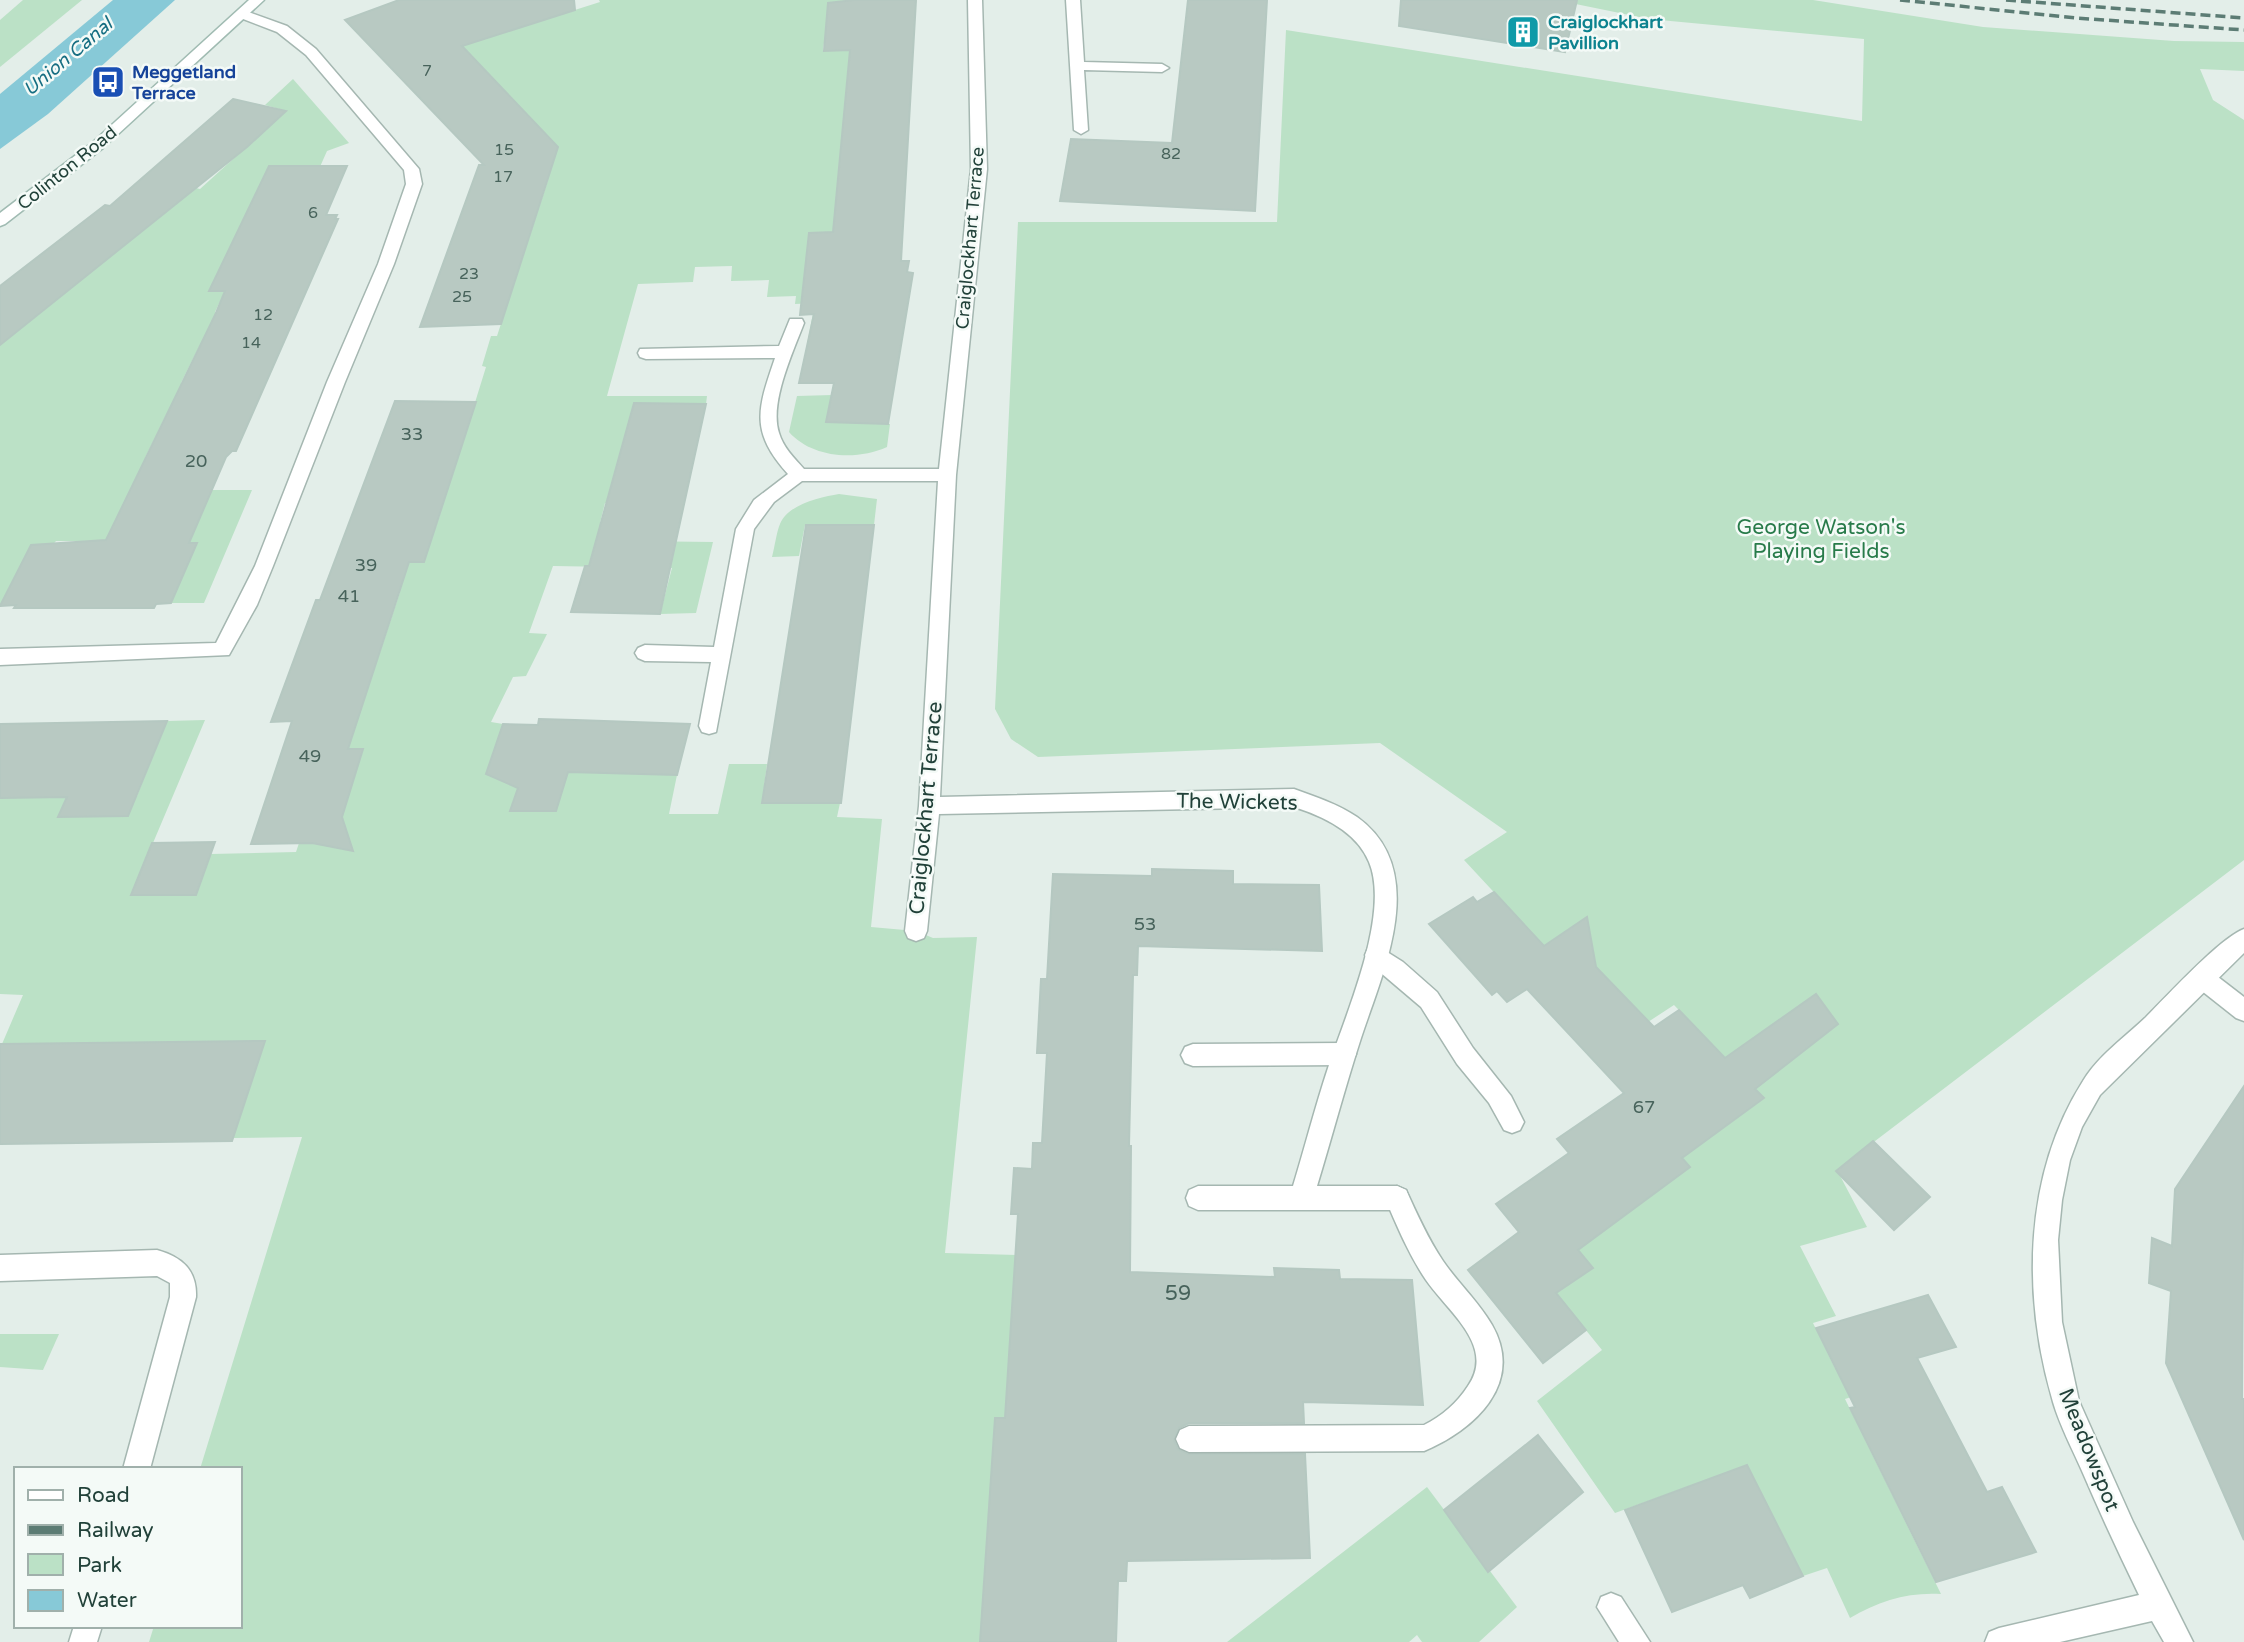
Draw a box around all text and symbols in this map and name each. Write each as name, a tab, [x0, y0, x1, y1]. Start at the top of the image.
place label: Craiglockhart Pavillion	[1548, 11, 1663, 54]
water label: Union Canal	[19, 12, 119, 101]
building icon: Craiglockhart Pavillion	[1504, 13, 1542, 51]
place label: Meggetland Terrace	[131, 61, 236, 104]
house number: 7	[422, 61, 432, 81]
bus stop icon: Meggetland Terrace	[89, 63, 127, 101]
street label: Colinton Road	[13, 121, 121, 215]
house number: 15	[494, 140, 514, 160]
house number: 82	[1161, 144, 1181, 164]
street label: Craiglockhart Terrace	[951, 146, 989, 330]
house number: 17	[493, 167, 513, 187]
house number: 6	[308, 203, 318, 223]
house number: 23	[459, 264, 479, 284]
house number: 25	[452, 287, 472, 307]
house number: 12	[253, 305, 273, 325]
house number: 14	[241, 333, 261, 353]
house number: 33	[401, 423, 423, 445]
house number: 20	[185, 450, 207, 472]
park label: George Watson's Playing Fields	[1736, 515, 1906, 564]
house number: 39	[355, 554, 377, 576]
house number: 41	[338, 585, 360, 607]
street label: Craiglockhart Terrace	[904, 700, 948, 916]
house number: 49	[299, 745, 321, 767]
street label: The Wickets	[1176, 788, 1298, 816]
house number: 53	[1134, 913, 1156, 935]
house number: 67	[1633, 1096, 1655, 1118]
house number: 59	[1165, 1281, 1191, 1306]
street label: Meadowspot	[2053, 1385, 2125, 1515]
legend	[14, 1467, 242, 1628]
text: Road	[77, 1483, 130, 1508]
text: Railway	[77, 1518, 154, 1543]
text: Park	[77, 1553, 122, 1578]
text: Water	[77, 1588, 137, 1613]

